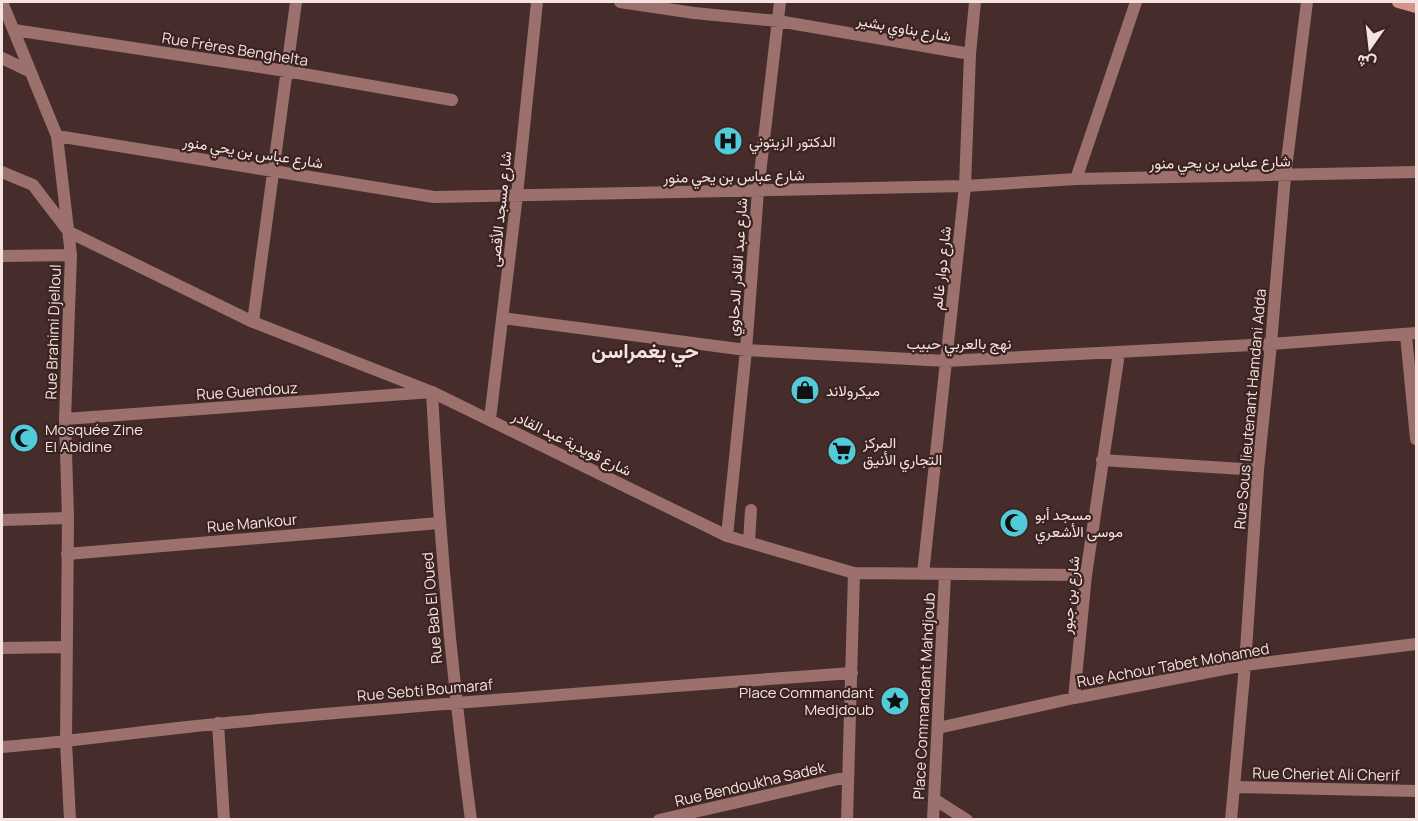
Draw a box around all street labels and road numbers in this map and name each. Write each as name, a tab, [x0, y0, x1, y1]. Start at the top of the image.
street label: شارع بناوي بشير	[854, 9, 953, 50]
street label: Rue Frères Benghelta	[160, 27, 310, 71]
street label: شارع عباس بن يحي منور	[180, 130, 325, 176]
street label: شارع مسجد الأقصى	[483, 150, 518, 268]
street label: شارع عباس بن يحي منور	[1148, 150, 1291, 177]
street label: شارع عباس بن يحي منور	[662, 164, 805, 191]
street label: شارع عبد القادر الدحاوي	[722, 197, 755, 337]
street label: شارع دوار غالم	[926, 225, 957, 311]
street label: Rue Brahimi Djelloul	[40, 264, 66, 400]
street label: Rue Sous lieutenant Hamdani Adda	[1229, 288, 1271, 530]
street label: نهج بالعربي حبيب	[907, 333, 1011, 357]
street label: Rue Guendouz	[196, 377, 298, 405]
street label: شارع قويدية عبد القادر	[508, 405, 635, 482]
street label: Rue Mankour	[206, 509, 299, 537]
street label: Rue Bab El Oued	[417, 551, 447, 665]
street label: شارع بن جبور	[1055, 555, 1086, 636]
street label: Place Commandant Mahdjoub	[908, 592, 940, 800]
street label: Rue Achour Tabet Mohamed	[1075, 638, 1271, 692]
street label: Rue Sebti Boumaraf	[356, 674, 494, 706]
street label: Rue Bendoukha Sadek	[673, 756, 828, 812]
street label: Rue Cheriet Ali Cherif	[1252, 762, 1401, 786]

